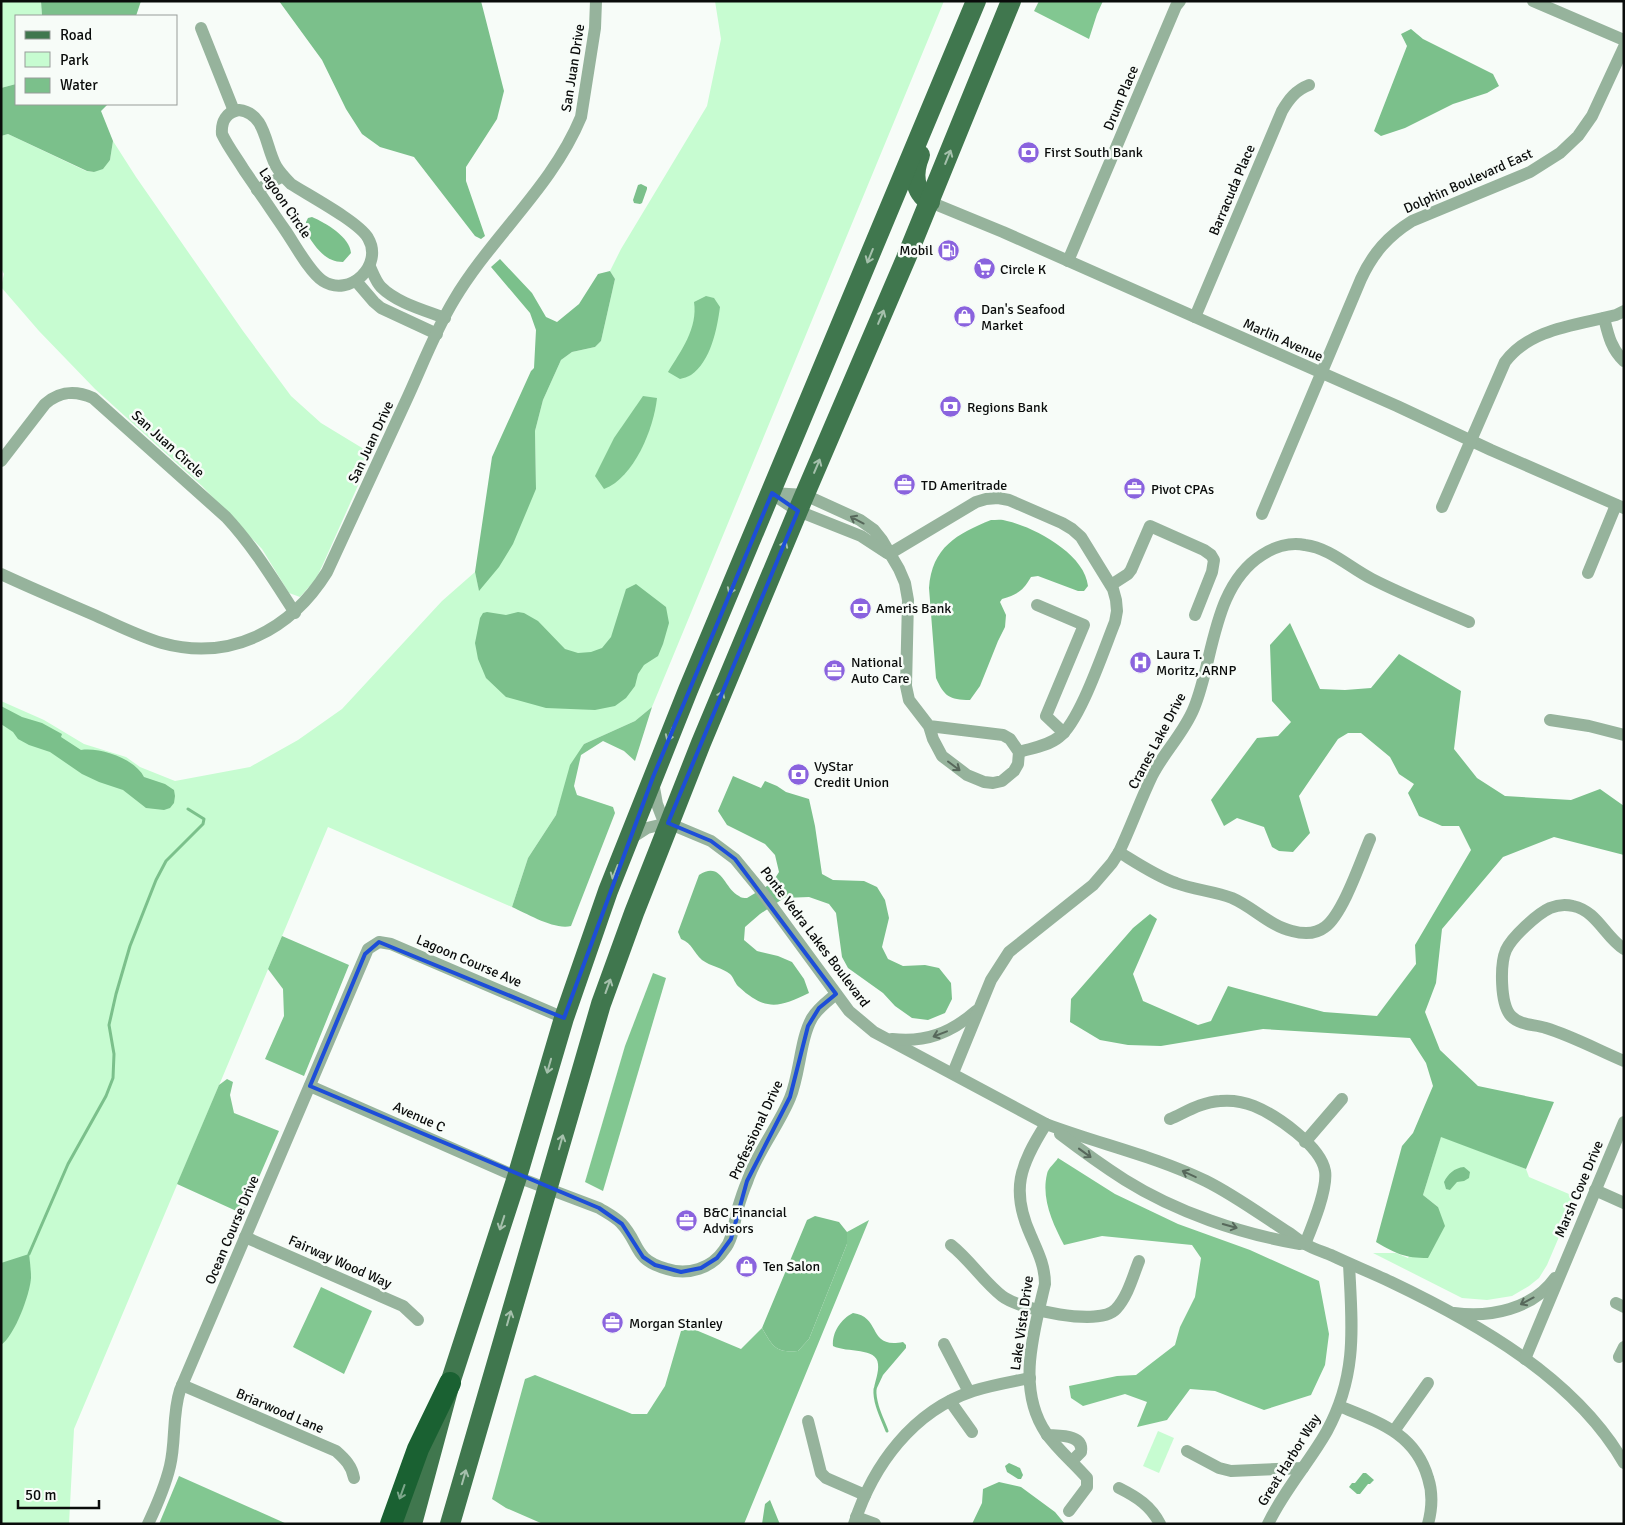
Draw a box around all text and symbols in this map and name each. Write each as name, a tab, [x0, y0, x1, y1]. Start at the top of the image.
legend	[15, 15, 178, 105]
street label: San Juan Drive	[558, 23, 588, 113]
text: Road	[60, 26, 92, 44]
text: Park	[60, 51, 89, 69]
street label: Drum Place	[1100, 63, 1142, 133]
text: Water	[60, 76, 98, 94]
bank icon: First South Bank	[1016, 140, 1040, 164]
street label: Barracuda Place	[1205, 142, 1259, 238]
place label: First South Bank	[1044, 144, 1143, 161]
street label: Dolphin Boulevard East	[1401, 145, 1535, 217]
one-way arrow	[944, 150, 953, 165]
street label: Lagoon Circle	[255, 164, 315, 242]
fuel station icon: Mobil	[937, 238, 961, 262]
place label: Mobil	[899, 242, 933, 259]
one-way arrow	[864, 248, 874, 263]
supermarket icon: Circle K	[972, 257, 996, 281]
place label: Circle K	[1000, 261, 1047, 278]
place label: Dan's Seafood Market	[981, 301, 1065, 334]
shop icon: Dan's Seafood Market	[953, 305, 977, 329]
one-way arrow	[877, 310, 887, 325]
street label: Marlin Avenue	[1240, 315, 1326, 365]
bank icon: Regions Bank	[939, 395, 963, 419]
street label: San Juan Drive	[345, 398, 397, 486]
place label: Regions Bank	[967, 399, 1048, 416]
street label: San Juan Circle	[128, 407, 208, 481]
one-way arrow	[813, 459, 823, 474]
office icon: TD Ameritrade	[893, 473, 917, 497]
place label: TD Ameritrade	[921, 477, 1007, 494]
office icon: Pivot CPAs	[1123, 477, 1147, 501]
place label: Pivot CPAs	[1151, 481, 1214, 498]
one-way arrow	[851, 514, 865, 524]
one-way arrow	[779, 541, 788, 556]
one-way arrow	[727, 579, 736, 594]
bank icon: Ameris Bank	[848, 596, 872, 620]
place label: Ameris Bank	[876, 600, 951, 617]
place label: Laura T. Moritz, ARNP	[1156, 646, 1236, 679]
hospital icon: Laura T. Moritz, ARNP	[1128, 650, 1152, 674]
place label: National Auto Care	[851, 654, 910, 687]
office icon: National Auto Care	[823, 658, 847, 682]
street label: Cranes Lake Drive	[1124, 690, 1190, 792]
one-way arrow	[716, 691, 726, 706]
one-way arrow	[665, 726, 675, 741]
place label: VyStar Credit Union	[814, 758, 889, 791]
one-way arrow	[947, 760, 960, 771]
bank icon: VyStar Credit Union	[786, 762, 810, 786]
street label: Ponte Vedra Lakes Boulevard	[757, 863, 873, 1011]
one-way arrow	[610, 864, 619, 879]
street label: Lagoon Course Ave	[414, 931, 524, 991]
one-way arrow	[604, 979, 613, 994]
one-way arrow	[932, 1031, 947, 1040]
one-way arrow	[544, 1058, 554, 1074]
street label: Professional Drive	[725, 1077, 787, 1183]
street label: Avenue C	[390, 1098, 448, 1136]
one-way arrow	[556, 1134, 566, 1150]
street label: Marsh Cove Drive	[1551, 1138, 1607, 1240]
one-way arrow	[1078, 1147, 1092, 1158]
one-way arrow	[1182, 1168, 1197, 1178]
street label: Ocean Course Drive	[201, 1173, 263, 1287]
place label: B&C Financial Advisors	[703, 1204, 787, 1237]
office icon: B&C Financial Advisors	[675, 1208, 699, 1232]
one-way arrow	[496, 1215, 506, 1231]
one-way arrow	[1221, 1221, 1237, 1231]
street label: Fairway Wood Way	[286, 1232, 395, 1293]
shop icon: Ten Salon	[735, 1254, 759, 1278]
place label: Ten Salon	[763, 1258, 820, 1275]
street label: Lake Vista Drive	[1007, 1275, 1037, 1371]
one-way arrow	[1521, 1296, 1535, 1306]
one-way arrow	[504, 1310, 514, 1326]
office icon: Morgan Stanley	[601, 1311, 625, 1335]
place label: Morgan Stanley	[629, 1315, 723, 1332]
street label: Briarwood Lane	[233, 1385, 327, 1437]
street label: Great Harbor Way	[1254, 1410, 1324, 1509]
one-way arrow	[459, 1469, 469, 1485]
scale bar	[18, 1478, 99, 1510]
one-way arrow	[397, 1483, 406, 1499]
text: 50 m	[25, 1486, 56, 1504]

